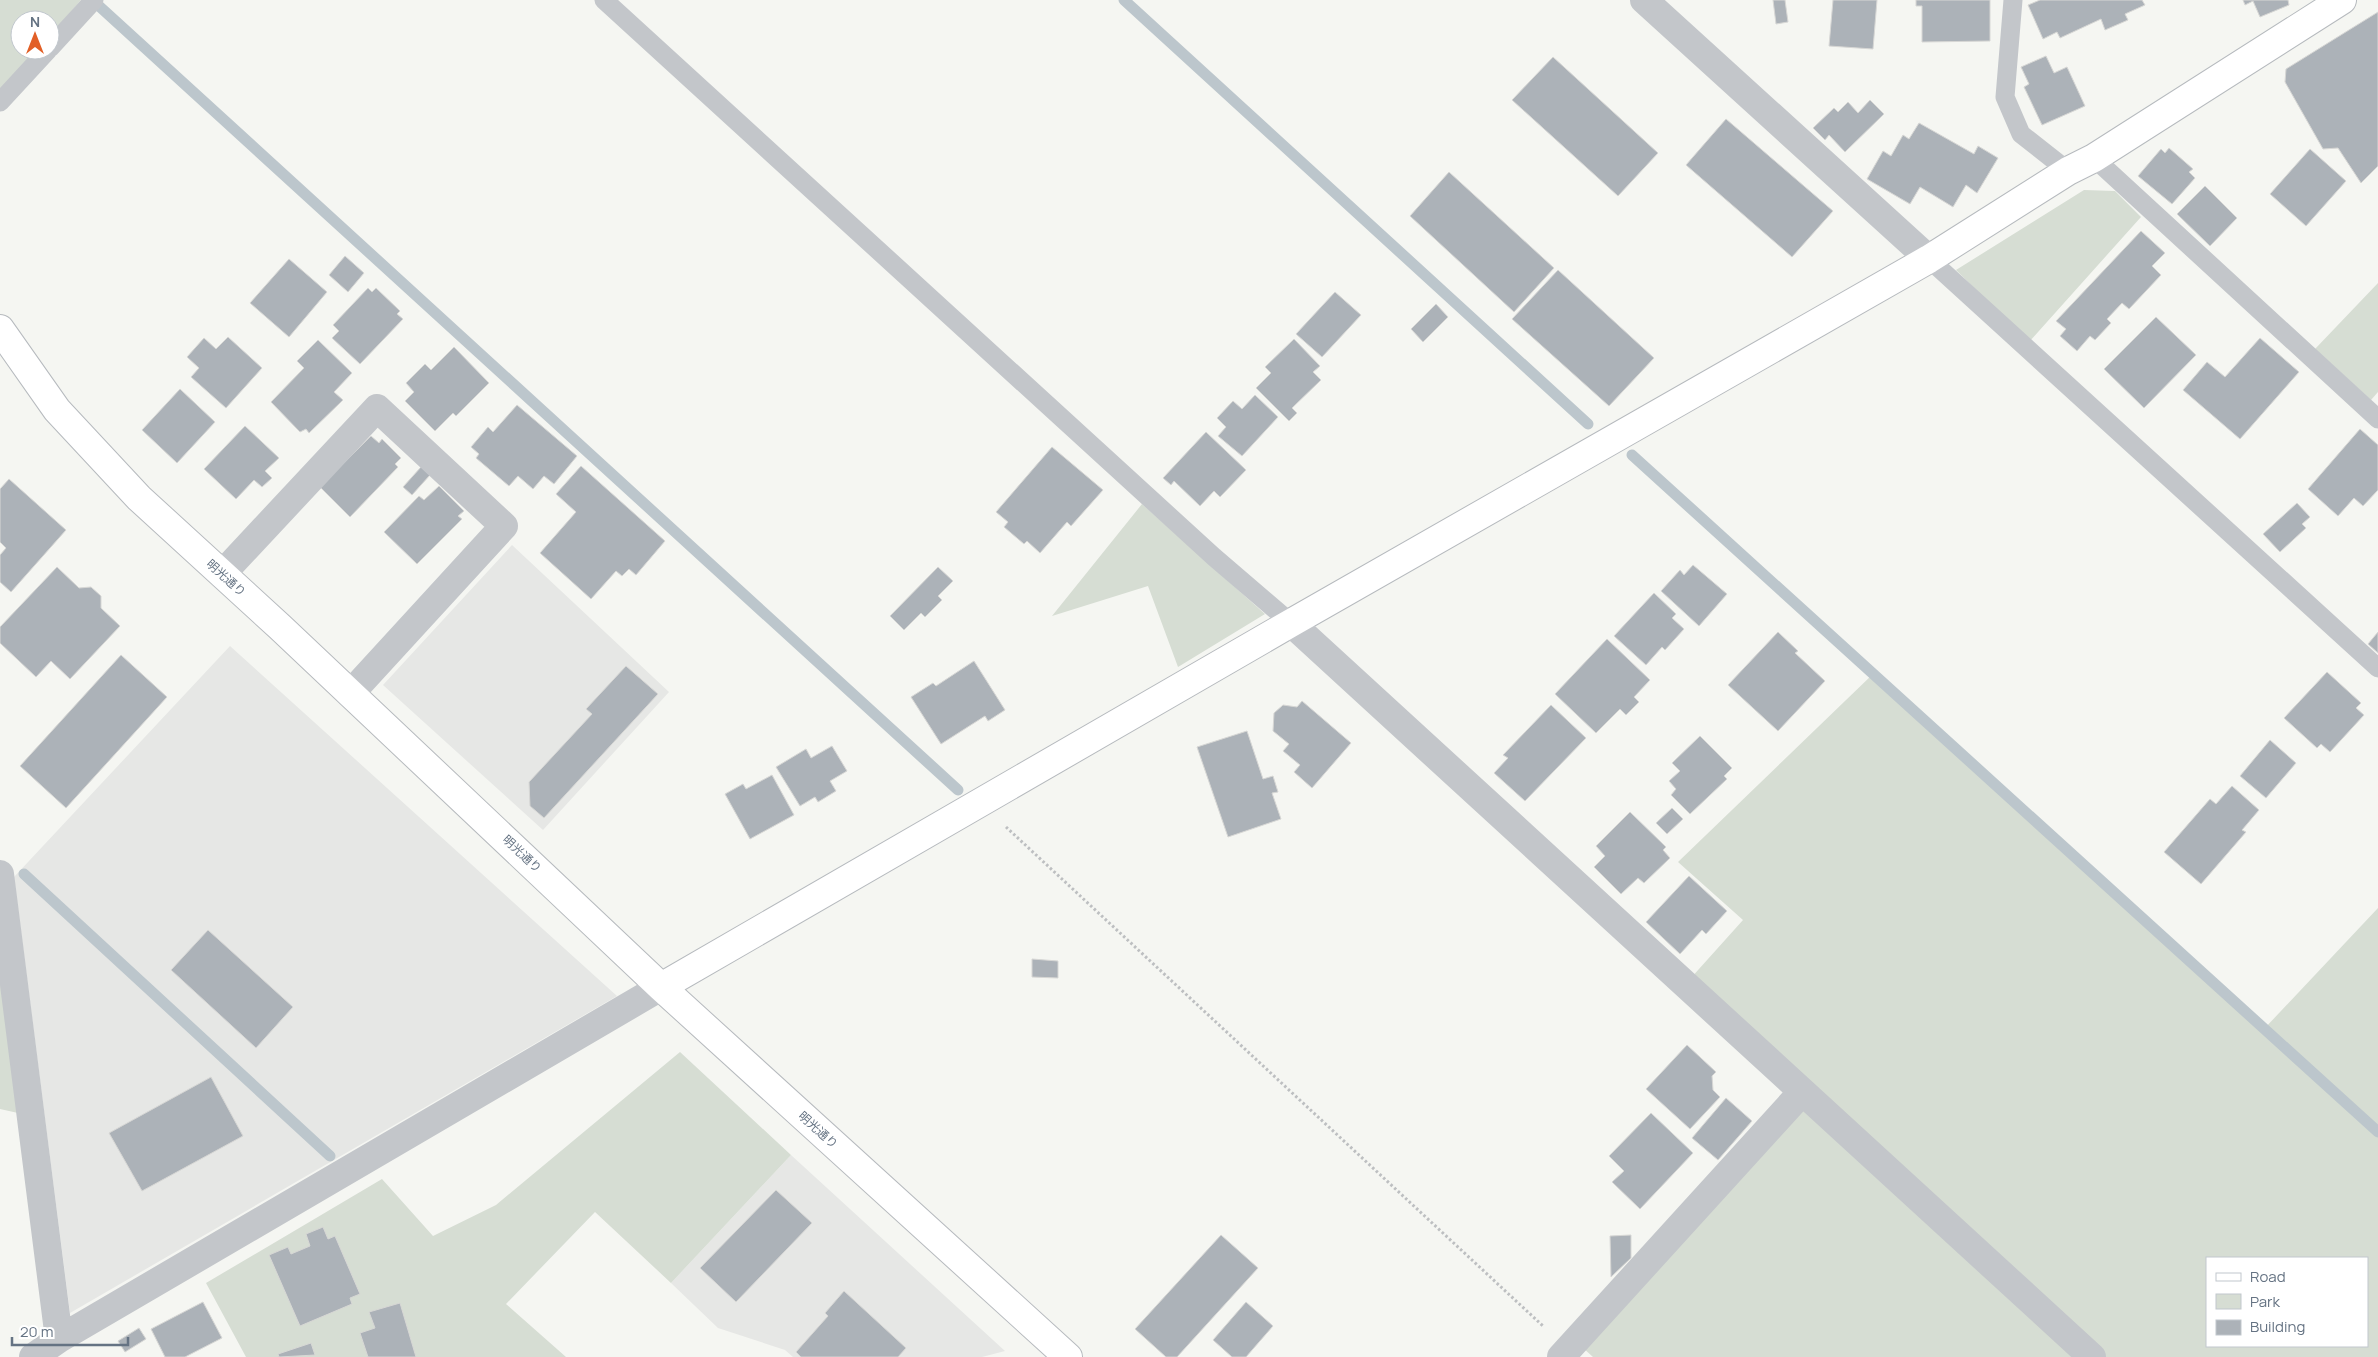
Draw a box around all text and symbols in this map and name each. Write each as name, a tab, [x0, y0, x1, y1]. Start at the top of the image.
north arrow	[10, 10, 60, 60]
text: N	[30, 12, 40, 31]
street label: 明光通り	[203, 555, 250, 600]
street label: 明光通り	[499, 831, 546, 876]
street label: 明光通り	[795, 1107, 842, 1152]
legend	[2206, 1257, 2368, 1347]
text: Road	[2250, 1266, 2286, 1287]
text: Park	[2250, 1291, 2280, 1312]
scale bar	[12, 1314, 129, 1346]
text: Building	[2250, 1316, 2305, 1337]
text: 20 m	[20, 1321, 53, 1342]

